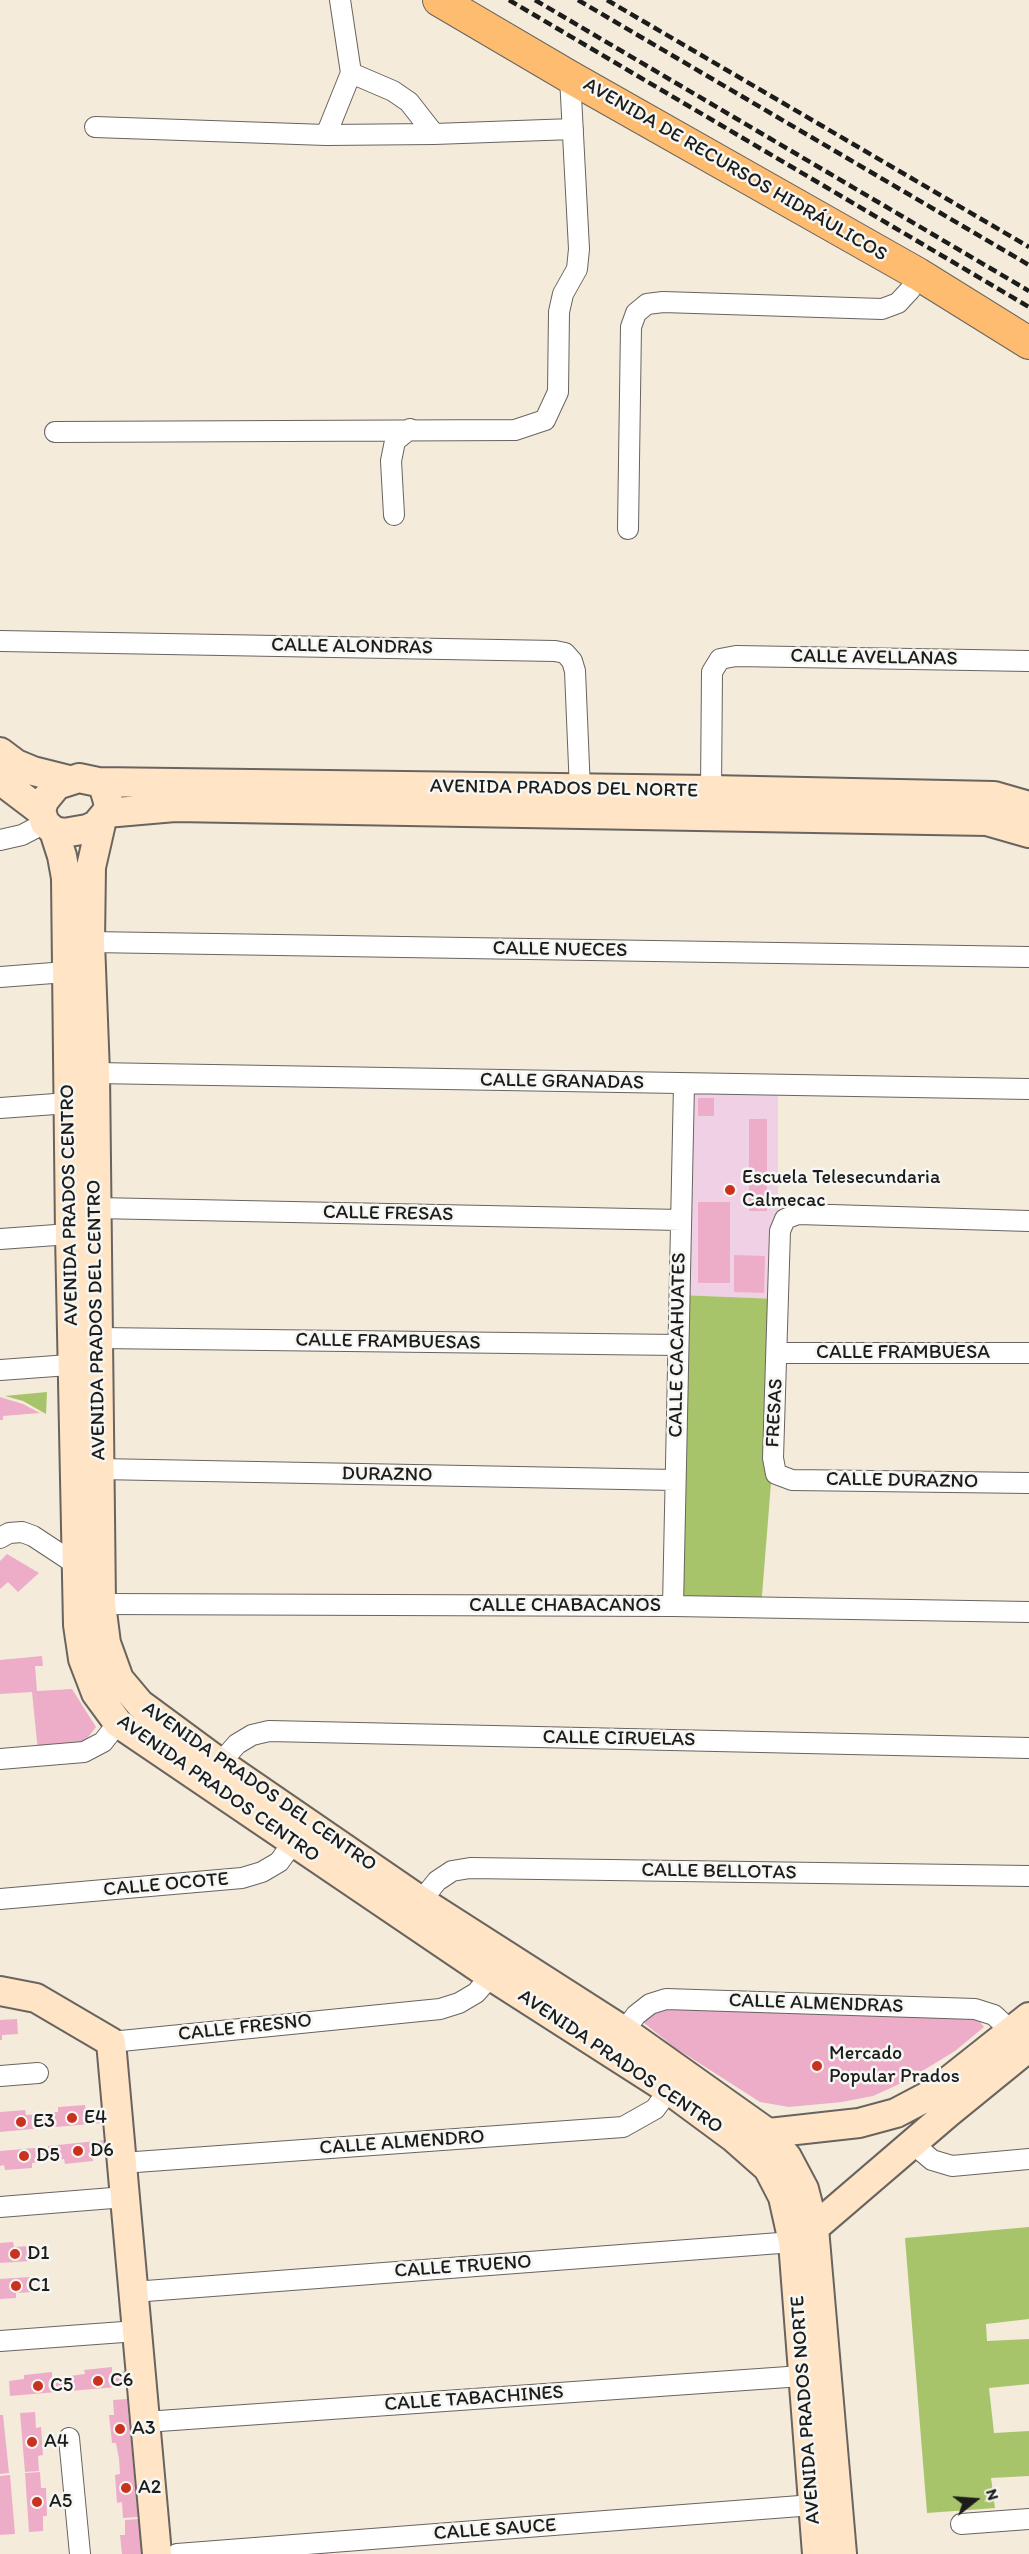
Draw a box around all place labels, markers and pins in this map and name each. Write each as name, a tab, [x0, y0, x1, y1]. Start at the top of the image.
place label: Escuela Telesecundaria Calmecac	[742, 1166, 940, 1213]
marker: Escuela Telesecundaria Calmecac	[723, 1183, 737, 1197]
place label: Mercado Popular Prados	[829, 2042, 960, 2089]
marker: Mercado Popular Prados	[810, 2059, 824, 2073]
place label: E4	[84, 2106, 107, 2130]
place label: E3	[33, 2110, 55, 2134]
marker: E4	[65, 2111, 79, 2125]
marker: E3	[14, 2115, 28, 2129]
place label: D6	[90, 2139, 114, 2163]
place label: D5	[36, 2144, 60, 2168]
marker: D6	[71, 2144, 85, 2158]
marker: D5	[17, 2149, 31, 2163]
place label: D1	[27, 2242, 50, 2266]
marker: D1	[8, 2247, 22, 2261]
place label: C1	[28, 2274, 50, 2298]
marker: C1	[9, 2279, 23, 2293]
place label: C6	[110, 2369, 133, 2393]
place label: C5	[50, 2374, 73, 2398]
marker: C6	[91, 2374, 105, 2388]
marker: C5	[31, 2379, 45, 2393]
place label: A3	[132, 2417, 156, 2441]
marker: A3	[113, 2422, 127, 2436]
place label: A4	[44, 2430, 69, 2454]
marker: A4	[25, 2435, 39, 2449]
place label: A2	[138, 2476, 161, 2500]
marker: A2	[119, 2481, 133, 2495]
place label: A5	[49, 2490, 72, 2514]
marker: A5	[30, 2495, 44, 2509]

